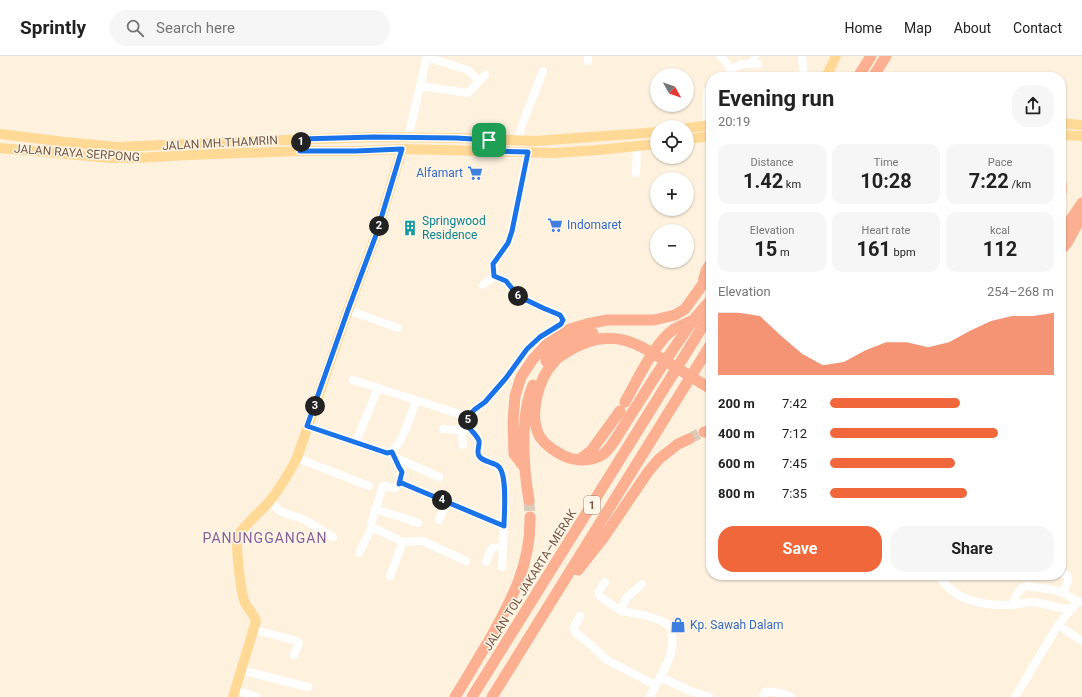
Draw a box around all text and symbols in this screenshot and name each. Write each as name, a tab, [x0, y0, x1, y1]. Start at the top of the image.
search box	[110, 10, 390, 46]
text: Sprintly	[20, 16, 86, 39]
icon: search	[124, 17, 146, 39]
text: Search here	[156, 19, 235, 37]
text: Home	[844, 20, 882, 36]
text: Map	[904, 20, 932, 36]
text: About	[954, 20, 991, 36]
text: Contact	[1013, 20, 1062, 36]
north arrow	[650, 68, 694, 112]
map controls	[650, 68, 694, 268]
button: share	[1012, 85, 1054, 127]
text: Evening run	[718, 86, 834, 111]
text: 20:19	[718, 114, 750, 129]
button: locate	[650, 120, 694, 164]
pin	[472, 123, 506, 157]
icon: arrive	[478, 129, 500, 151]
pin: 1	[291, 132, 311, 152]
street label: JALAN MH.THAMRIN	[162, 133, 278, 153]
text: 1	[298, 135, 304, 148]
street label: JALAN RAYA SERPONG	[14, 142, 140, 164]
text: Distance	[751, 156, 793, 169]
text: Time	[874, 156, 898, 169]
text: Pace	[988, 156, 1012, 169]
supermarket icon: Alfamart	[466, 164, 484, 182]
place label: Alfamart	[416, 166, 463, 180]
text: 1.42	[743, 169, 783, 193]
text: 10:28	[860, 169, 912, 193]
text: 7:22	[969, 169, 1009, 193]
button: +	[650, 172, 694, 216]
text: km	[783, 178, 801, 191]
text: /km	[1009, 178, 1031, 191]
place label: Springwood Residence	[422, 214, 486, 242]
pin: 2	[369, 216, 389, 236]
supermarket icon: Indomaret	[546, 216, 564, 234]
place label: Indomaret	[567, 218, 622, 232]
text: 2	[376, 219, 382, 232]
building icon: Springwood Residence	[401, 219, 419, 237]
button: −	[650, 224, 694, 268]
text: Elevation	[750, 224, 794, 237]
text: Heart rate	[862, 224, 910, 237]
text: kcal	[990, 224, 1010, 237]
text: 15	[754, 237, 777, 261]
text: 161	[856, 237, 891, 261]
text: 112	[983, 237, 1017, 261]
text: m	[777, 246, 790, 259]
text: bpm	[891, 246, 916, 259]
text: Elevation	[718, 284, 771, 299]
text: 254–268 m	[987, 284, 1054, 299]
pin: 6	[508, 286, 528, 306]
text: 6	[515, 289, 521, 302]
pin: 3	[305, 396, 325, 416]
text: 200 m	[718, 396, 755, 411]
text: 7:42	[782, 396, 807, 411]
text: 3	[312, 399, 318, 412]
pin: 5	[458, 410, 478, 430]
text: 5	[465, 413, 471, 426]
text: 400 m	[718, 426, 755, 441]
text: 7:12	[782, 426, 807, 441]
text: 600 m	[718, 456, 755, 471]
text: 7:45	[782, 456, 807, 471]
text: 800 m	[718, 486, 755, 501]
text: 7:35	[782, 486, 807, 501]
pin: 4	[432, 490, 452, 510]
text: 4	[439, 493, 445, 506]
road number: 1	[584, 496, 600, 514]
street label: JALAN TOL JAKARTA–MERAK	[481, 506, 580, 653]
button: Save	[718, 526, 882, 572]
button: Share	[890, 526, 1054, 572]
district label: PANUNGGANGAN	[203, 530, 327, 546]
shop icon: Kp. Sawah Dalam	[669, 616, 687, 634]
place label: Kp. Sawah Dalam	[690, 618, 783, 632]

